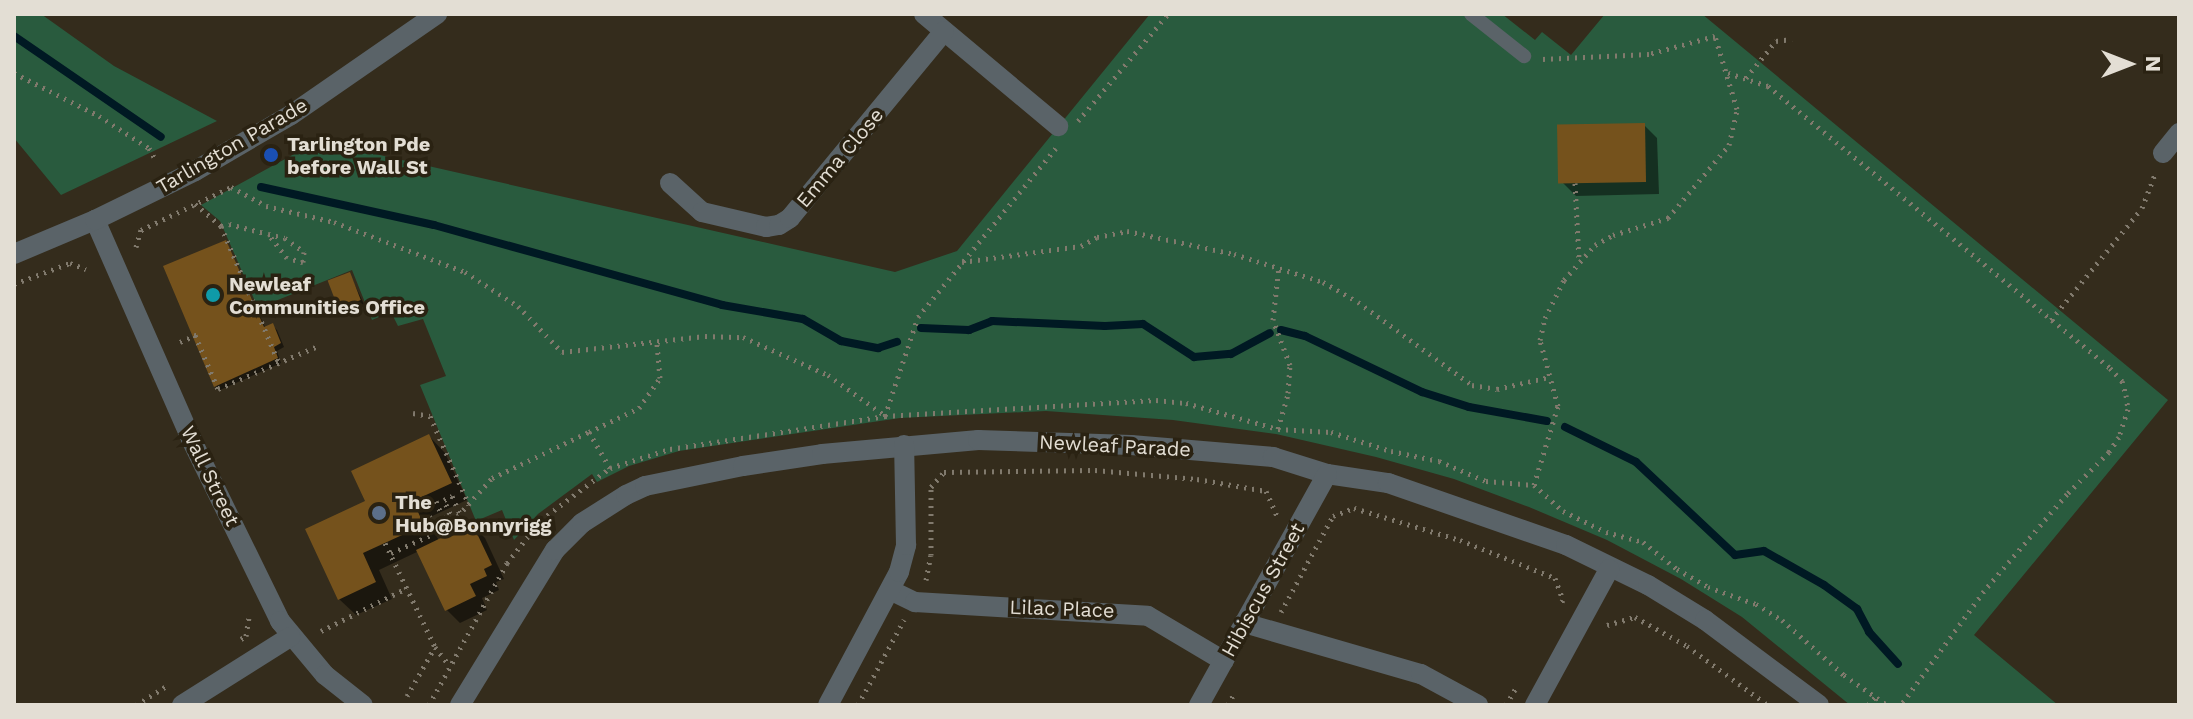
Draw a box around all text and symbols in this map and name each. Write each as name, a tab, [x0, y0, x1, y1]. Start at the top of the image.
north arrow	[2089, 24, 2169, 104]
text: N	[2141, 56, 2166, 72]
street label: Tarlington Parade	[152, 93, 312, 199]
street label: Emma Close	[791, 103, 889, 213]
place label: Tarlington Pde before Wall St	[287, 132, 430, 179]
marker: Tarlington Pde before Wall St	[262, 146, 280, 164]
place label: Newleaf Communities Office	[229, 272, 425, 319]
marker: Newleaf Communities Office	[204, 286, 222, 304]
street label: Wall Street	[175, 422, 245, 530]
street label: Newleaf Parade	[1038, 430, 1192, 462]
place label: The Hub@Bonnyrigg	[395, 490, 552, 537]
marker: The Hub@Bonnyrigg	[370, 504, 388, 522]
street label: Hibiscus Street	[1216, 519, 1310, 661]
street label: Lilac Place	[1009, 595, 1115, 623]

